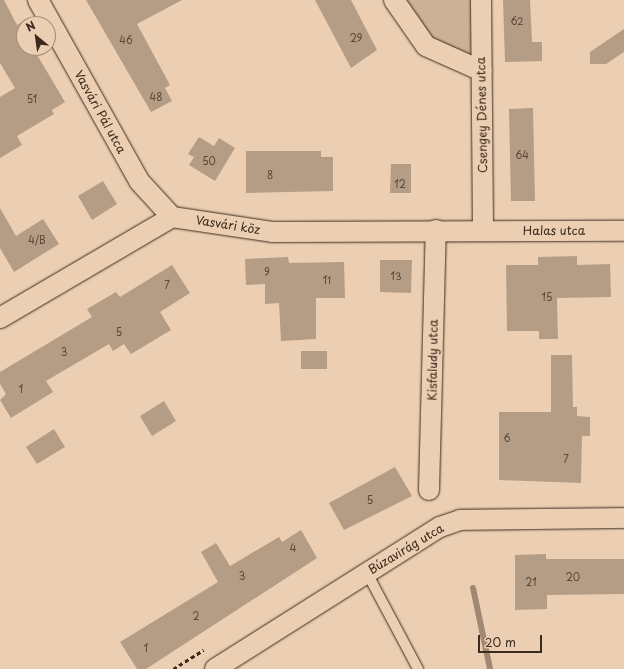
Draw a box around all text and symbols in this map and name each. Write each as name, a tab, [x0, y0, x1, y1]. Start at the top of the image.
house number: 62	[510, 15, 524, 27]
north arrow	[16, 16, 56, 56]
text: N	[22, 16, 38, 35]
house number: 29	[350, 32, 362, 44]
house number: 46	[119, 34, 133, 46]
street label: Csengey Dénes utca	[474, 56, 490, 174]
street label: Vasvári Pál utca	[71, 68, 129, 156]
house number: 48	[150, 91, 162, 103]
house number: 51	[27, 93, 37, 105]
house number: 64	[515, 149, 529, 161]
house number: 50	[202, 155, 216, 167]
house number: 8	[267, 169, 273, 181]
house number: 12	[394, 178, 406, 190]
street label: Vasvári köz	[195, 213, 261, 237]
street label: Halas utca	[523, 224, 585, 238]
house number: 4/B	[28, 234, 46, 246]
house number: 9	[264, 266, 270, 278]
house number: 13	[390, 270, 402, 282]
house number: 11	[323, 274, 331, 286]
house number: 7	[164, 279, 170, 291]
house number: 15	[542, 291, 552, 303]
street label: Kisfaludy utca	[425, 319, 441, 401]
house number: 5	[116, 326, 122, 338]
house number: 3	[61, 346, 67, 358]
house number: 1	[19, 383, 23, 395]
house number: 6	[503, 432, 511, 444]
house number: 7	[563, 453, 569, 465]
house number: 5	[367, 494, 373, 506]
street label: Búzavirág utca	[366, 521, 446, 577]
house number: 4	[290, 542, 296, 554]
house number: 3	[239, 570, 245, 582]
house number: 20	[566, 571, 580, 583]
house number: 21	[525, 576, 537, 588]
house number: 2	[192, 610, 200, 622]
scale bar	[480, 627, 544, 653]
text: 20 m	[485, 633, 516, 651]
house number: 1	[144, 642, 148, 654]

